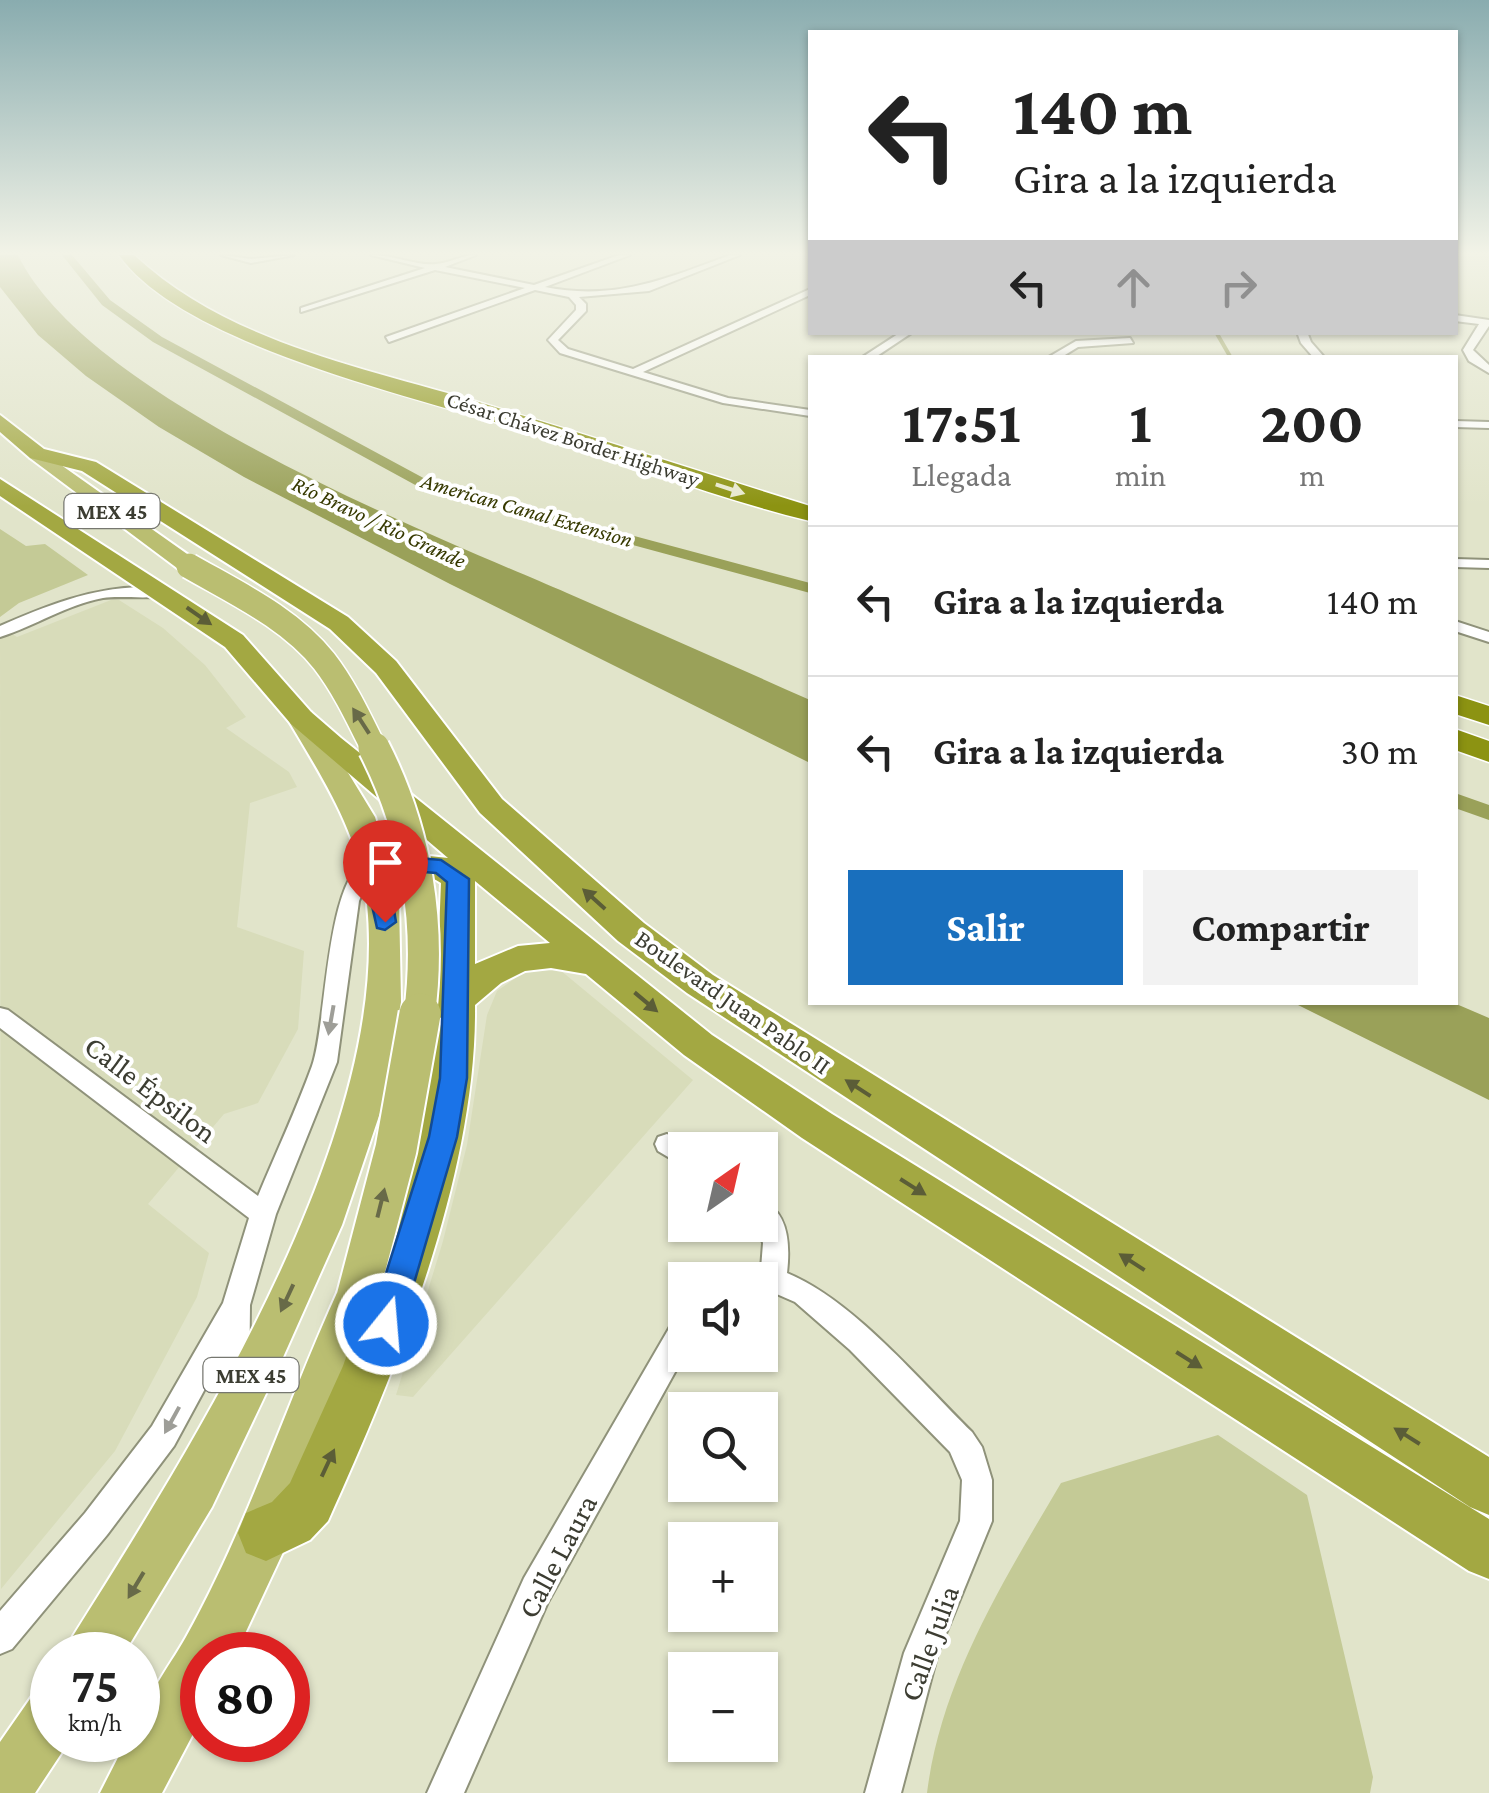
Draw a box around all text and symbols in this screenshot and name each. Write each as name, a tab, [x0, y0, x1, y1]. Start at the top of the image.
icon: left	[848, 70, 978, 200]
text: 140 m	[1013, 71, 1192, 149]
text: Gira a la izquierda	[1013, 153, 1337, 203]
icon: left	[1001, 260, 1056, 315]
icon: ahead	[1106, 260, 1161, 315]
icon: right	[1211, 260, 1266, 315]
street label: César Chávez Border Highway	[444, 386, 703, 492]
text: 17:51	[902, 388, 1021, 455]
text: 1	[1129, 388, 1152, 455]
text: 200	[1260, 388, 1364, 455]
text: Llegada	[911, 457, 1012, 493]
text: min	[1115, 457, 1166, 493]
text: m	[1299, 457, 1325, 493]
water label: American Canal Extension	[418, 468, 635, 552]
water label: Río Bravo / Rio Grande	[288, 471, 470, 573]
one-way arrow	[716, 482, 746, 497]
road number: MEX 45	[64, 494, 160, 528]
icon: left	[848, 574, 903, 629]
text: Gira a la izquierda	[933, 580, 1224, 622]
text: 140 m	[1327, 580, 1418, 622]
one-way arrow	[185, 606, 212, 625]
one-way arrow	[352, 707, 370, 734]
icon: left	[848, 724, 903, 779]
text: Gira a la izquierda	[933, 730, 1224, 772]
text: 30 m	[1341, 730, 1418, 772]
pin	[343, 820, 428, 923]
icon: arrive	[358, 835, 413, 890]
button: Salir	[848, 870, 1123, 985]
button: Compartir	[1143, 870, 1418, 985]
one-way arrow	[582, 888, 607, 910]
street label: Boulevard Juan Pablo II	[630, 924, 836, 1080]
one-way arrow	[634, 991, 659, 1013]
one-way arrow	[323, 1005, 338, 1037]
street label: Calle Épsilon	[78, 1029, 223, 1150]
one-way arrow	[844, 1079, 872, 1097]
north arrow	[668, 1132, 778, 1242]
map controls	[668, 1132, 778, 1762]
one-way arrow	[899, 1178, 927, 1195]
one-way arrow	[374, 1187, 389, 1218]
one-way arrow	[1118, 1254, 1146, 1272]
button: sound	[668, 1262, 778, 1372]
position arrow	[334, 1272, 438, 1376]
one-way arrow	[279, 1283, 295, 1313]
one-way arrow	[1175, 1350, 1202, 1368]
road number: MEX 45	[204, 1358, 298, 1392]
button: search	[668, 1392, 778, 1502]
one-way arrow	[163, 1406, 180, 1435]
one-way arrow	[1393, 1428, 1420, 1446]
one-way arrow	[320, 1448, 336, 1478]
street label: Calle Laura	[511, 1489, 603, 1623]
button: +	[668, 1522, 778, 1632]
one-way arrow	[128, 1571, 145, 1599]
street label: Calle Julia	[893, 1581, 965, 1705]
speed limit sign: 80	[180, 1632, 310, 1762]
button: −	[668, 1652, 778, 1762]
text: 75	[71, 1657, 119, 1713]
text: km/h	[68, 1709, 122, 1736]

